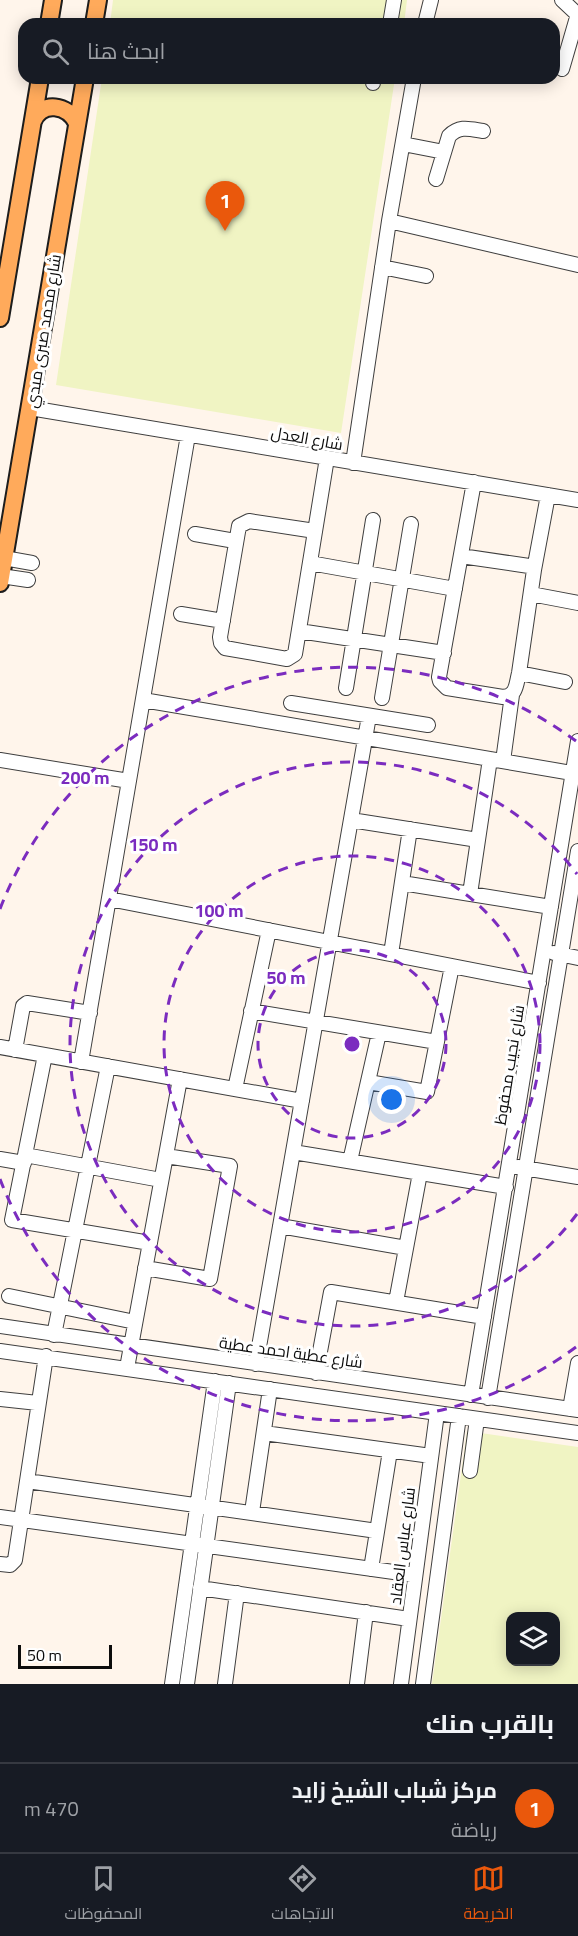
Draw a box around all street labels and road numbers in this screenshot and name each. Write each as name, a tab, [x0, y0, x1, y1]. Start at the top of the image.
street label: شارع محمد صبرى مبدي	[16, 252, 70, 410]
street label: شارع العدل	[269, 417, 345, 459]
street label: شارع نجيب محفوظ	[485, 1003, 533, 1127]
street label: شارع عطية احمد عطية	[217, 1327, 365, 1377]
street label: شارع عباس العقاد	[380, 1486, 424, 1606]

